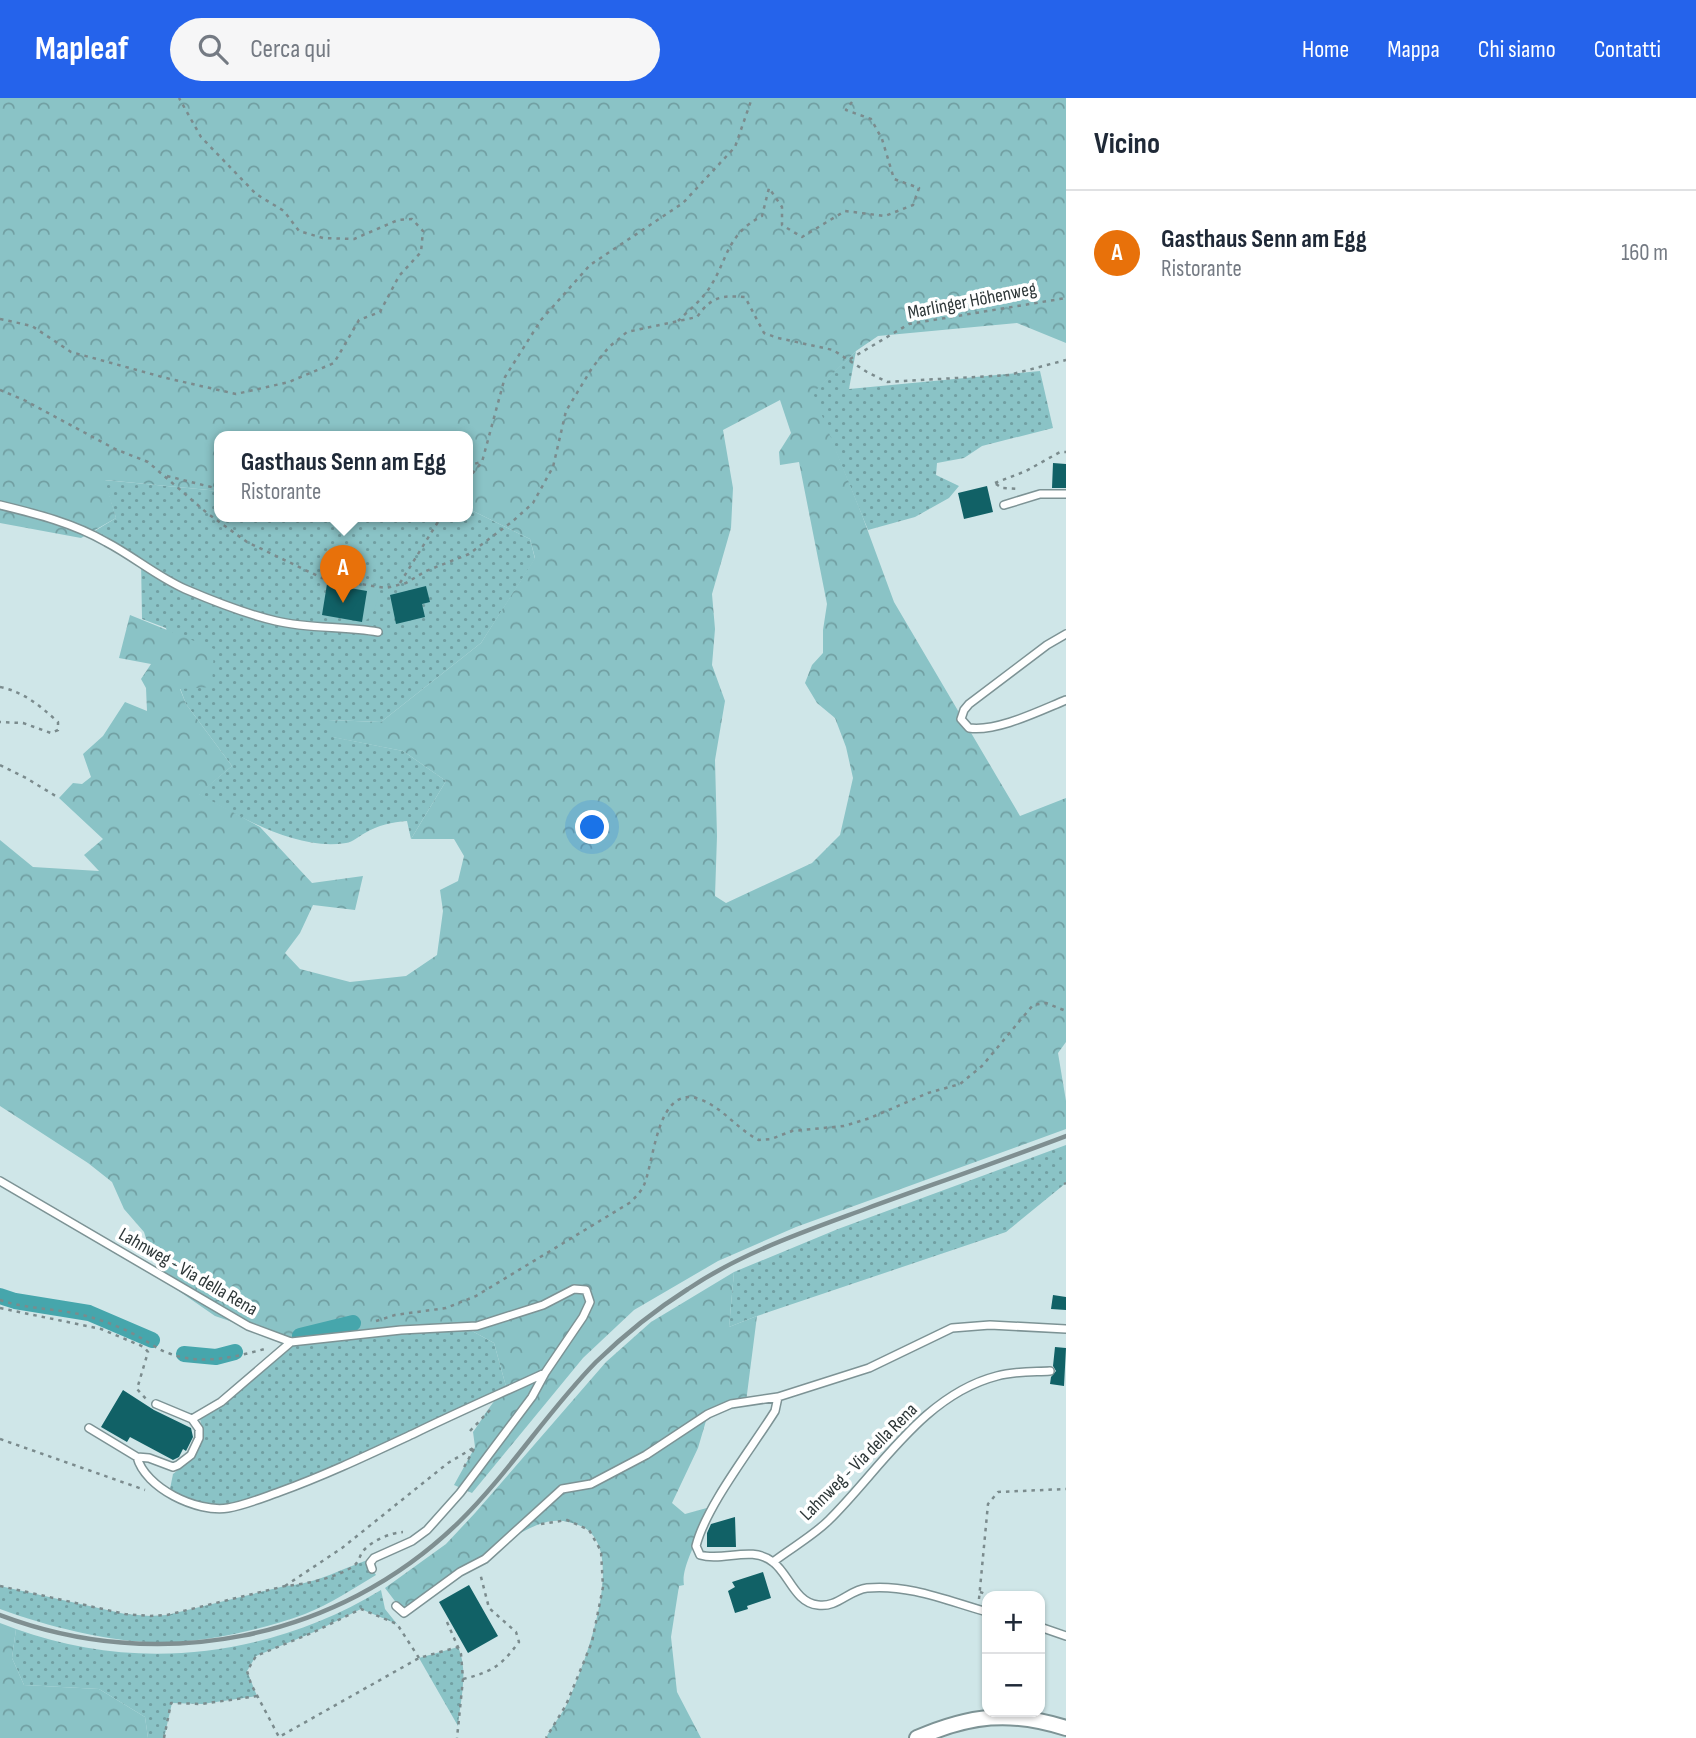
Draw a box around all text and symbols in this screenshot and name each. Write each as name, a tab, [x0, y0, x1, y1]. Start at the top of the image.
search box	[170, 18, 660, 81]
text: Mapleaf	[35, 29, 128, 69]
icon: search	[194, 30, 232, 68]
text: Cerca qui	[250, 34, 331, 65]
text: Home	[1302, 35, 1349, 64]
text: Mappa	[1387, 35, 1440, 64]
text: Chi siamo	[1478, 35, 1556, 64]
text: Contatti	[1594, 35, 1661, 64]
text: Vicino	[1094, 126, 1160, 162]
text: Gasthaus Senn am Egg	[1161, 224, 1367, 255]
text: A	[1112, 239, 1122, 267]
text: 160 m	[1621, 239, 1668, 267]
text: Ristorante	[1161, 255, 1242, 283]
street label: Marlinger Höhenweg	[906, 277, 1039, 325]
popup	[214, 431, 473, 522]
text: Gasthaus Senn am Egg	[241, 447, 446, 478]
text: Ristorante	[241, 478, 321, 506]
pin: A	[320, 545, 366, 603]
your location	[575, 810, 609, 844]
street label: Lahnweg - Via della Rena	[114, 1223, 262, 1321]
street label: Lahnweg - Via della Rena	[796, 1399, 922, 1525]
map controls	[982, 1591, 1045, 1717]
button: +	[982, 1591, 1045, 1654]
button: −	[982, 1654, 1045, 1717]

